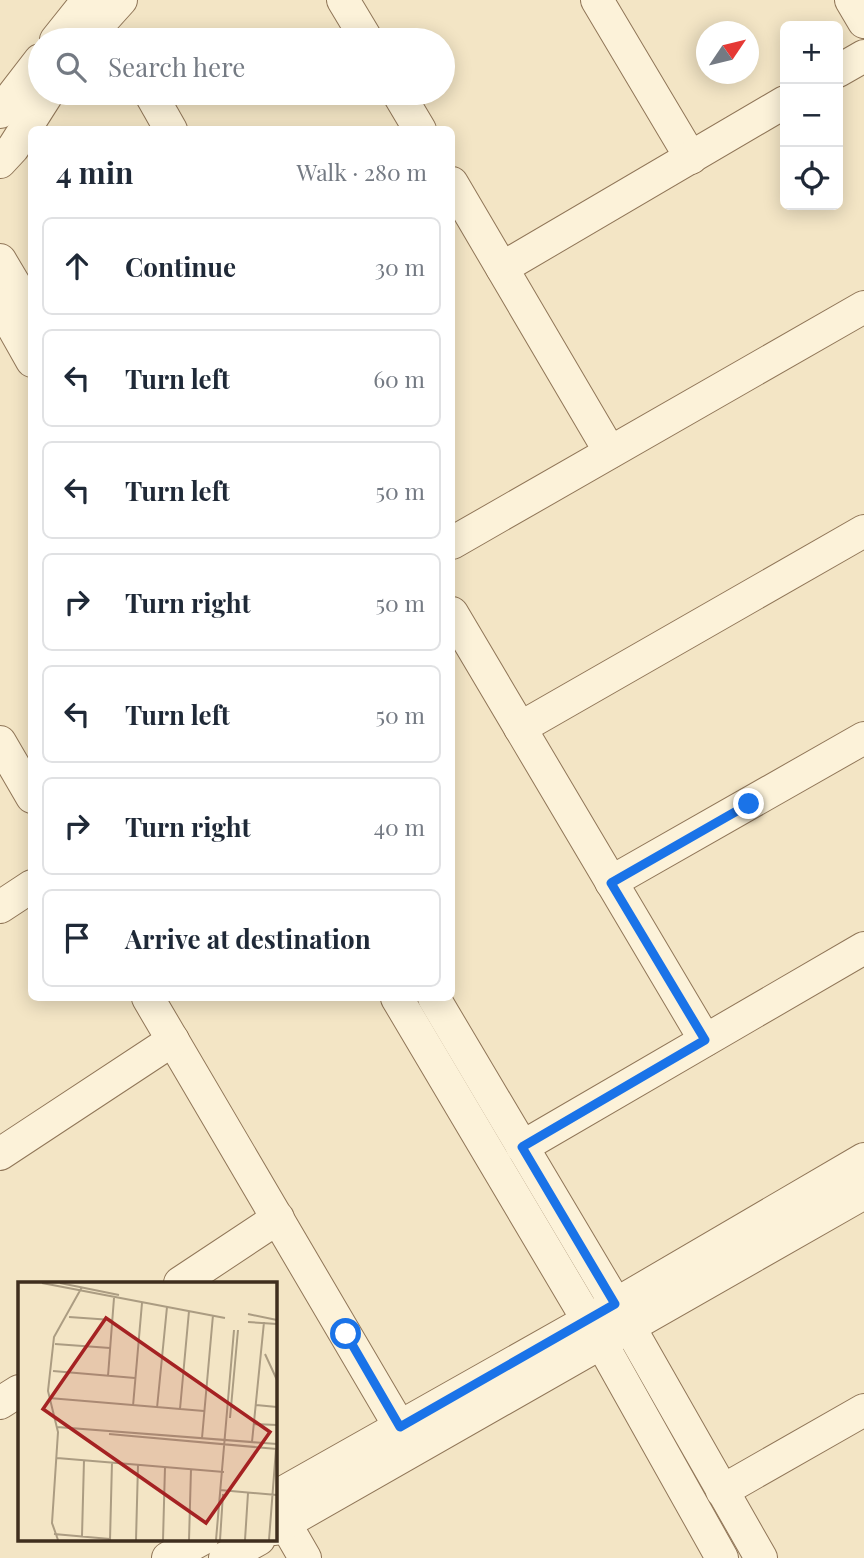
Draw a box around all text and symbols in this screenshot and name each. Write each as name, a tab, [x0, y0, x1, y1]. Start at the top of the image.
north arrow	[696, 21, 759, 84]
map controls	[780, 21, 843, 210]
button: +	[780, 21, 843, 84]
search box	[28, 28, 455, 105]
icon: search	[52, 48, 90, 86]
text: Search here	[108, 49, 245, 84]
button: −	[780, 84, 843, 147]
button: locate	[780, 147, 843, 210]
text: 4 min	[56, 152, 134, 192]
text: Walk · 280 m	[296, 156, 427, 187]
icon: ahead	[58, 247, 96, 285]
text: Continue	[125, 249, 236, 284]
text: 30 m	[375, 251, 425, 282]
icon: left	[58, 359, 96, 397]
text: Turn left	[125, 361, 230, 396]
text: 60 m	[373, 363, 425, 394]
icon: left	[58, 471, 96, 509]
text: Turn left	[125, 473, 230, 508]
text: 50 m	[376, 475, 425, 506]
icon: right	[58, 583, 96, 621]
text: Turn right	[125, 585, 251, 620]
text: 50 m	[376, 587, 425, 618]
icon: left	[58, 695, 96, 733]
text: Turn left	[125, 697, 230, 732]
text: 50 m	[376, 699, 425, 730]
route end	[733, 788, 764, 819]
icon: right	[58, 807, 96, 845]
text: Turn right	[125, 809, 251, 844]
text: 40 m	[374, 811, 425, 842]
icon: arrive	[58, 919, 96, 957]
text: Arrive at destination	[125, 921, 371, 956]
inset map	[18, 1282, 276, 1540]
route start	[330, 1318, 361, 1349]

